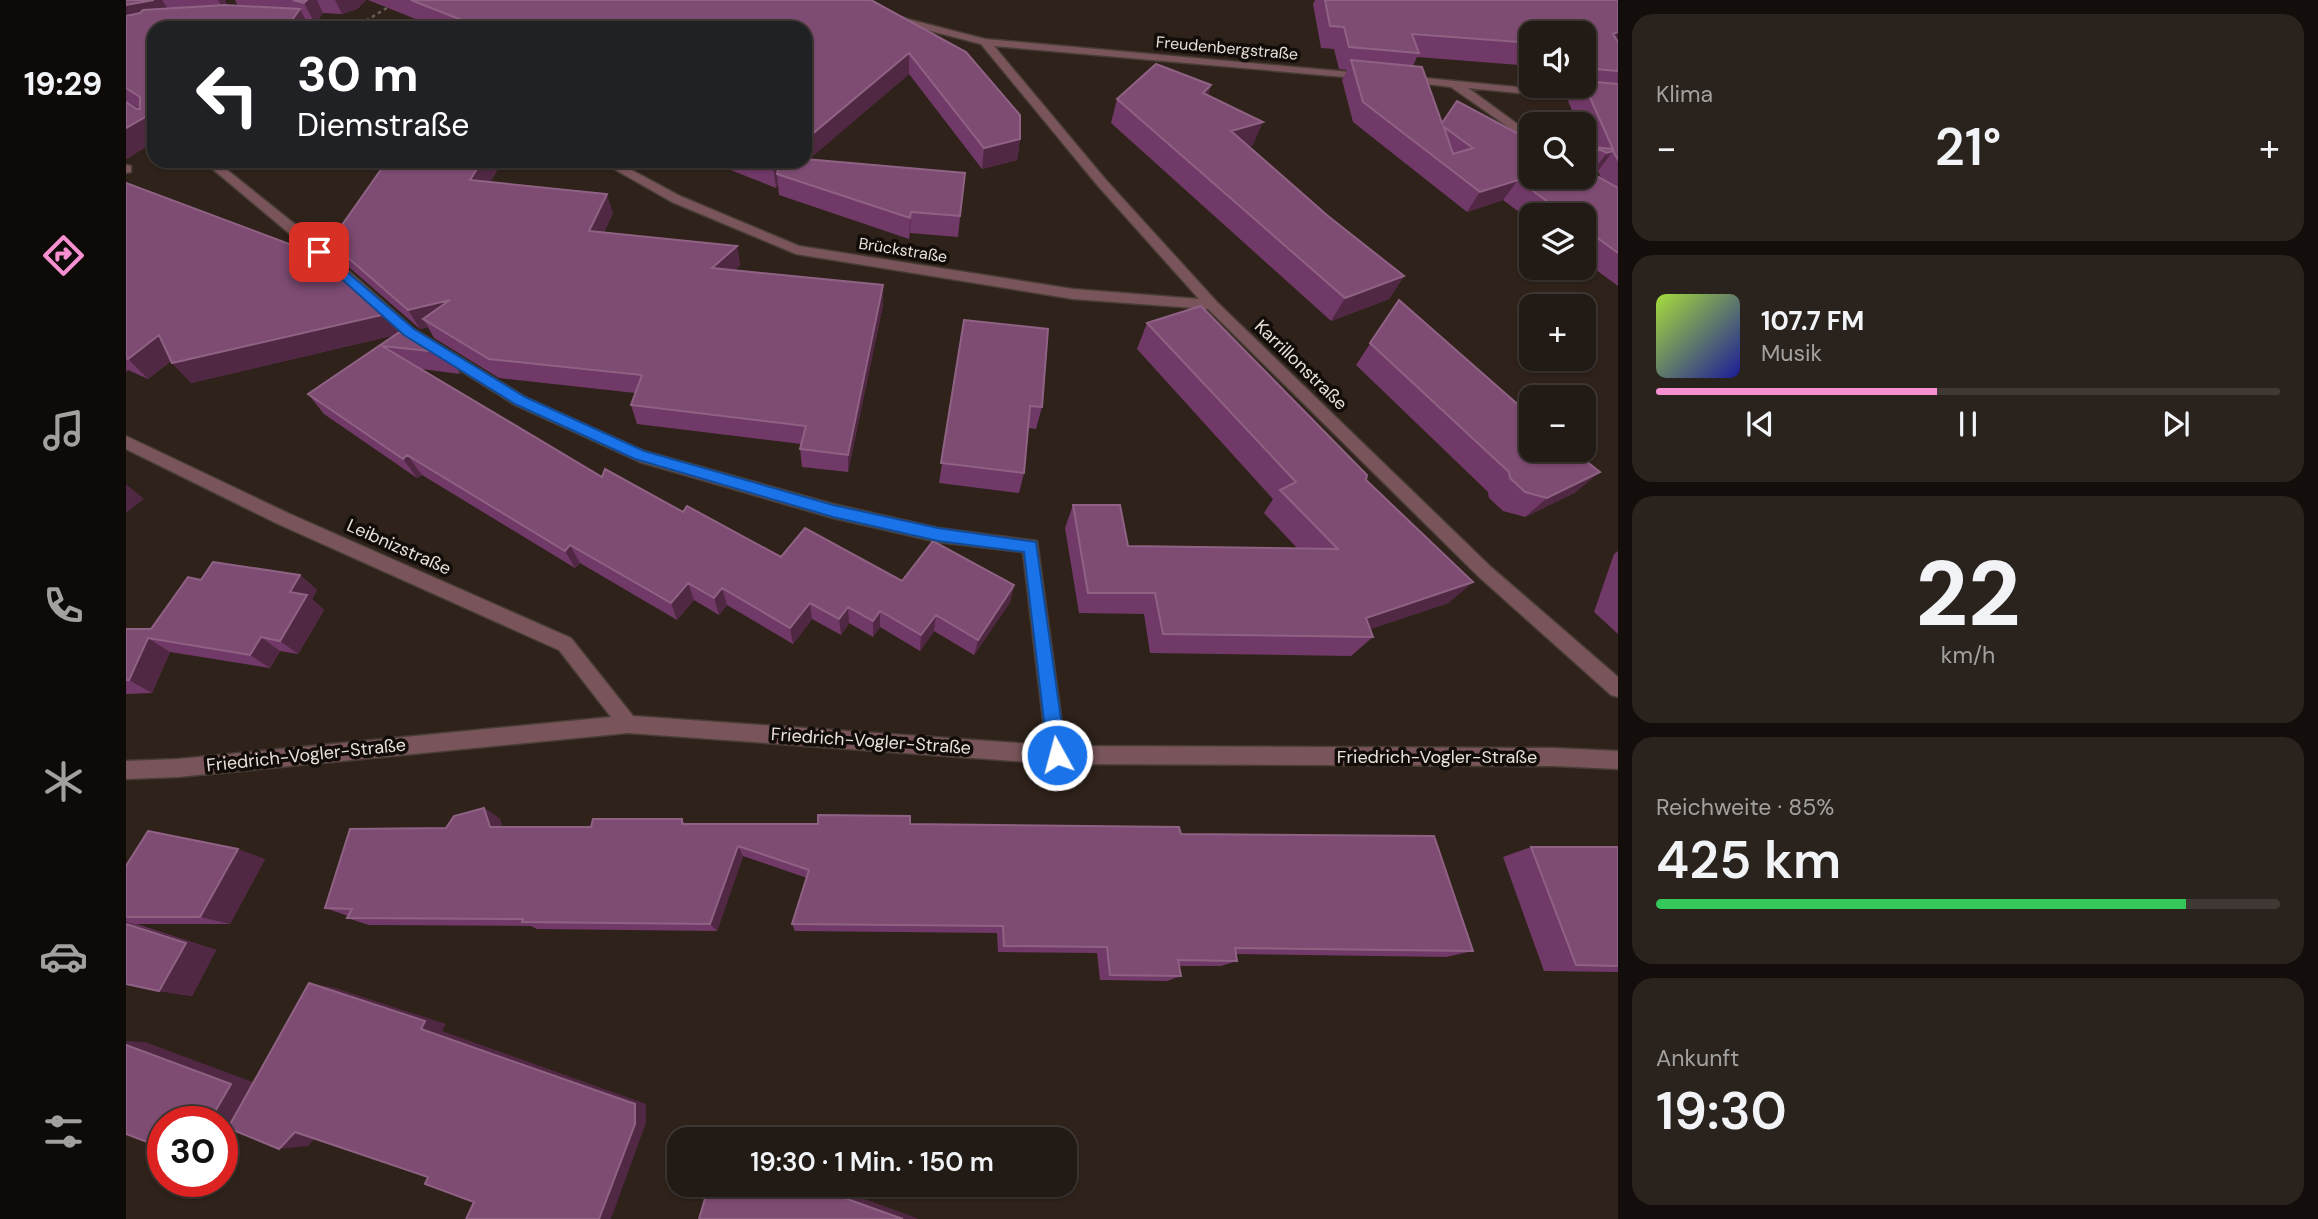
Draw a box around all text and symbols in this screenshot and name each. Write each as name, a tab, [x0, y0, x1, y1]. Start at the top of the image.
map controls	[1519, 21, 1596, 462]
button: sound	[1519, 21, 1596, 98]
street label: Freudenbergstraße	[1155, 31, 1299, 65]
text: 30 m	[297, 42, 419, 106]
icon: left	[182, 49, 273, 140]
text: 19:29	[24, 63, 102, 105]
text: Klima	[1656, 79, 1713, 109]
text: Diemstraße	[297, 104, 469, 146]
button: search	[1519, 112, 1596, 189]
text: 21°	[1935, 113, 2001, 181]
text: −	[1656, 123, 1677, 173]
text: +	[2259, 123, 2280, 173]
button: layers	[1519, 203, 1596, 280]
pin	[289, 222, 349, 282]
icon: directions	[39, 231, 88, 280]
icon: arrive	[300, 233, 338, 271]
street label: Brückstraße	[857, 233, 949, 267]
button: +	[1519, 294, 1596, 371]
text: 107.7 FM	[1761, 304, 1864, 338]
street label: Karrillonstraße	[1249, 314, 1353, 416]
text: Musik	[1761, 338, 1822, 368]
button: −	[1519, 385, 1596, 462]
icon: previous	[1741, 405, 1779, 443]
icon: pause	[1949, 405, 1987, 443]
icon: next	[2157, 405, 2195, 443]
icon: music	[39, 406, 88, 455]
street label: Leibnizstraße	[343, 513, 455, 581]
text: 22	[1915, 535, 2021, 653]
icon: phone	[39, 581, 88, 630]
text: km/h	[1941, 640, 1995, 670]
position arrow	[1020, 718, 1094, 792]
street label: Friedrich-Vogler-Straße	[770, 722, 972, 760]
street label: Friedrich-Vogler-Straße	[205, 733, 407, 777]
street label: Friedrich-Vogler-Straße	[1337, 745, 1537, 769]
icon: climate	[39, 757, 88, 806]
text: Reichweite · 85%	[1656, 792, 1834, 822]
text: 425 km	[1656, 826, 1841, 894]
icon: car	[39, 932, 88, 981]
text: Ankunft	[1656, 1043, 1739, 1073]
text: 19:30	[1656, 1077, 1787, 1145]
speed limit sign: 30	[147, 1106, 238, 1197]
icon: filters	[39, 1107, 88, 1156]
text: 19:30 · 1 Min. · 150 m	[750, 1145, 994, 1179]

